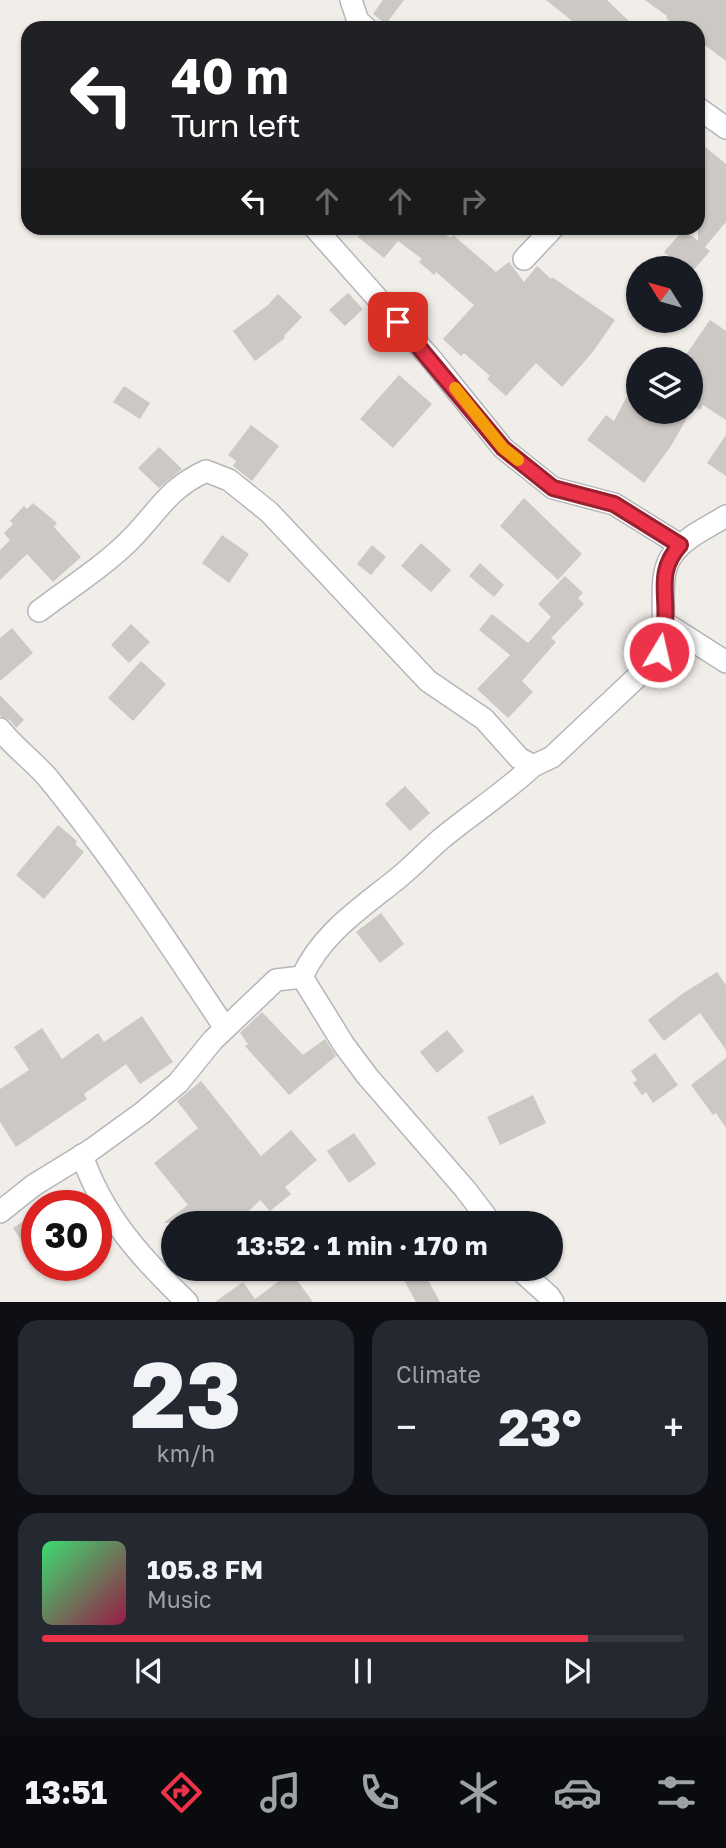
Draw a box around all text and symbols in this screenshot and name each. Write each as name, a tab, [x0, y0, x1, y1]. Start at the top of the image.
text: 40 m	[171, 46, 289, 105]
icon: left	[56, 49, 147, 140]
text: Turn left	[171, 106, 300, 144]
icon: left	[235, 182, 273, 220]
icon: ahead	[308, 182, 346, 220]
icon: ahead	[381, 182, 419, 220]
icon: right	[454, 182, 492, 220]
north arrow	[626, 256, 704, 332]
map controls	[626, 256, 703, 424]
pin	[368, 292, 428, 352]
icon: arrive	[379, 303, 417, 341]
button: layers	[626, 347, 703, 424]
position arrow	[622, 615, 696, 689]
speed limit sign: 30	[21, 1190, 112, 1281]
text: 13:52 · 1 min · 170 m	[236, 1230, 488, 1261]
text: 23	[130, 1339, 242, 1448]
text: Climate	[396, 1360, 481, 1388]
text: 23°	[498, 1395, 582, 1457]
text: −	[396, 1404, 417, 1449]
text: +	[663, 1404, 684, 1449]
text: km/h	[157, 1439, 215, 1467]
text: 105.8 FM	[147, 1554, 263, 1585]
text: Music	[147, 1585, 212, 1613]
icon: previous	[130, 1652, 168, 1690]
icon: pause	[344, 1652, 382, 1690]
icon: next	[558, 1652, 596, 1690]
icon: directions	[157, 1768, 206, 1817]
icon: music	[256, 1768, 305, 1817]
icon: phone	[355, 1768, 404, 1817]
icon: climate	[454, 1768, 503, 1817]
icon: car	[553, 1768, 602, 1817]
icon: filters	[652, 1768, 701, 1817]
text: 13:51	[25, 1773, 107, 1811]

